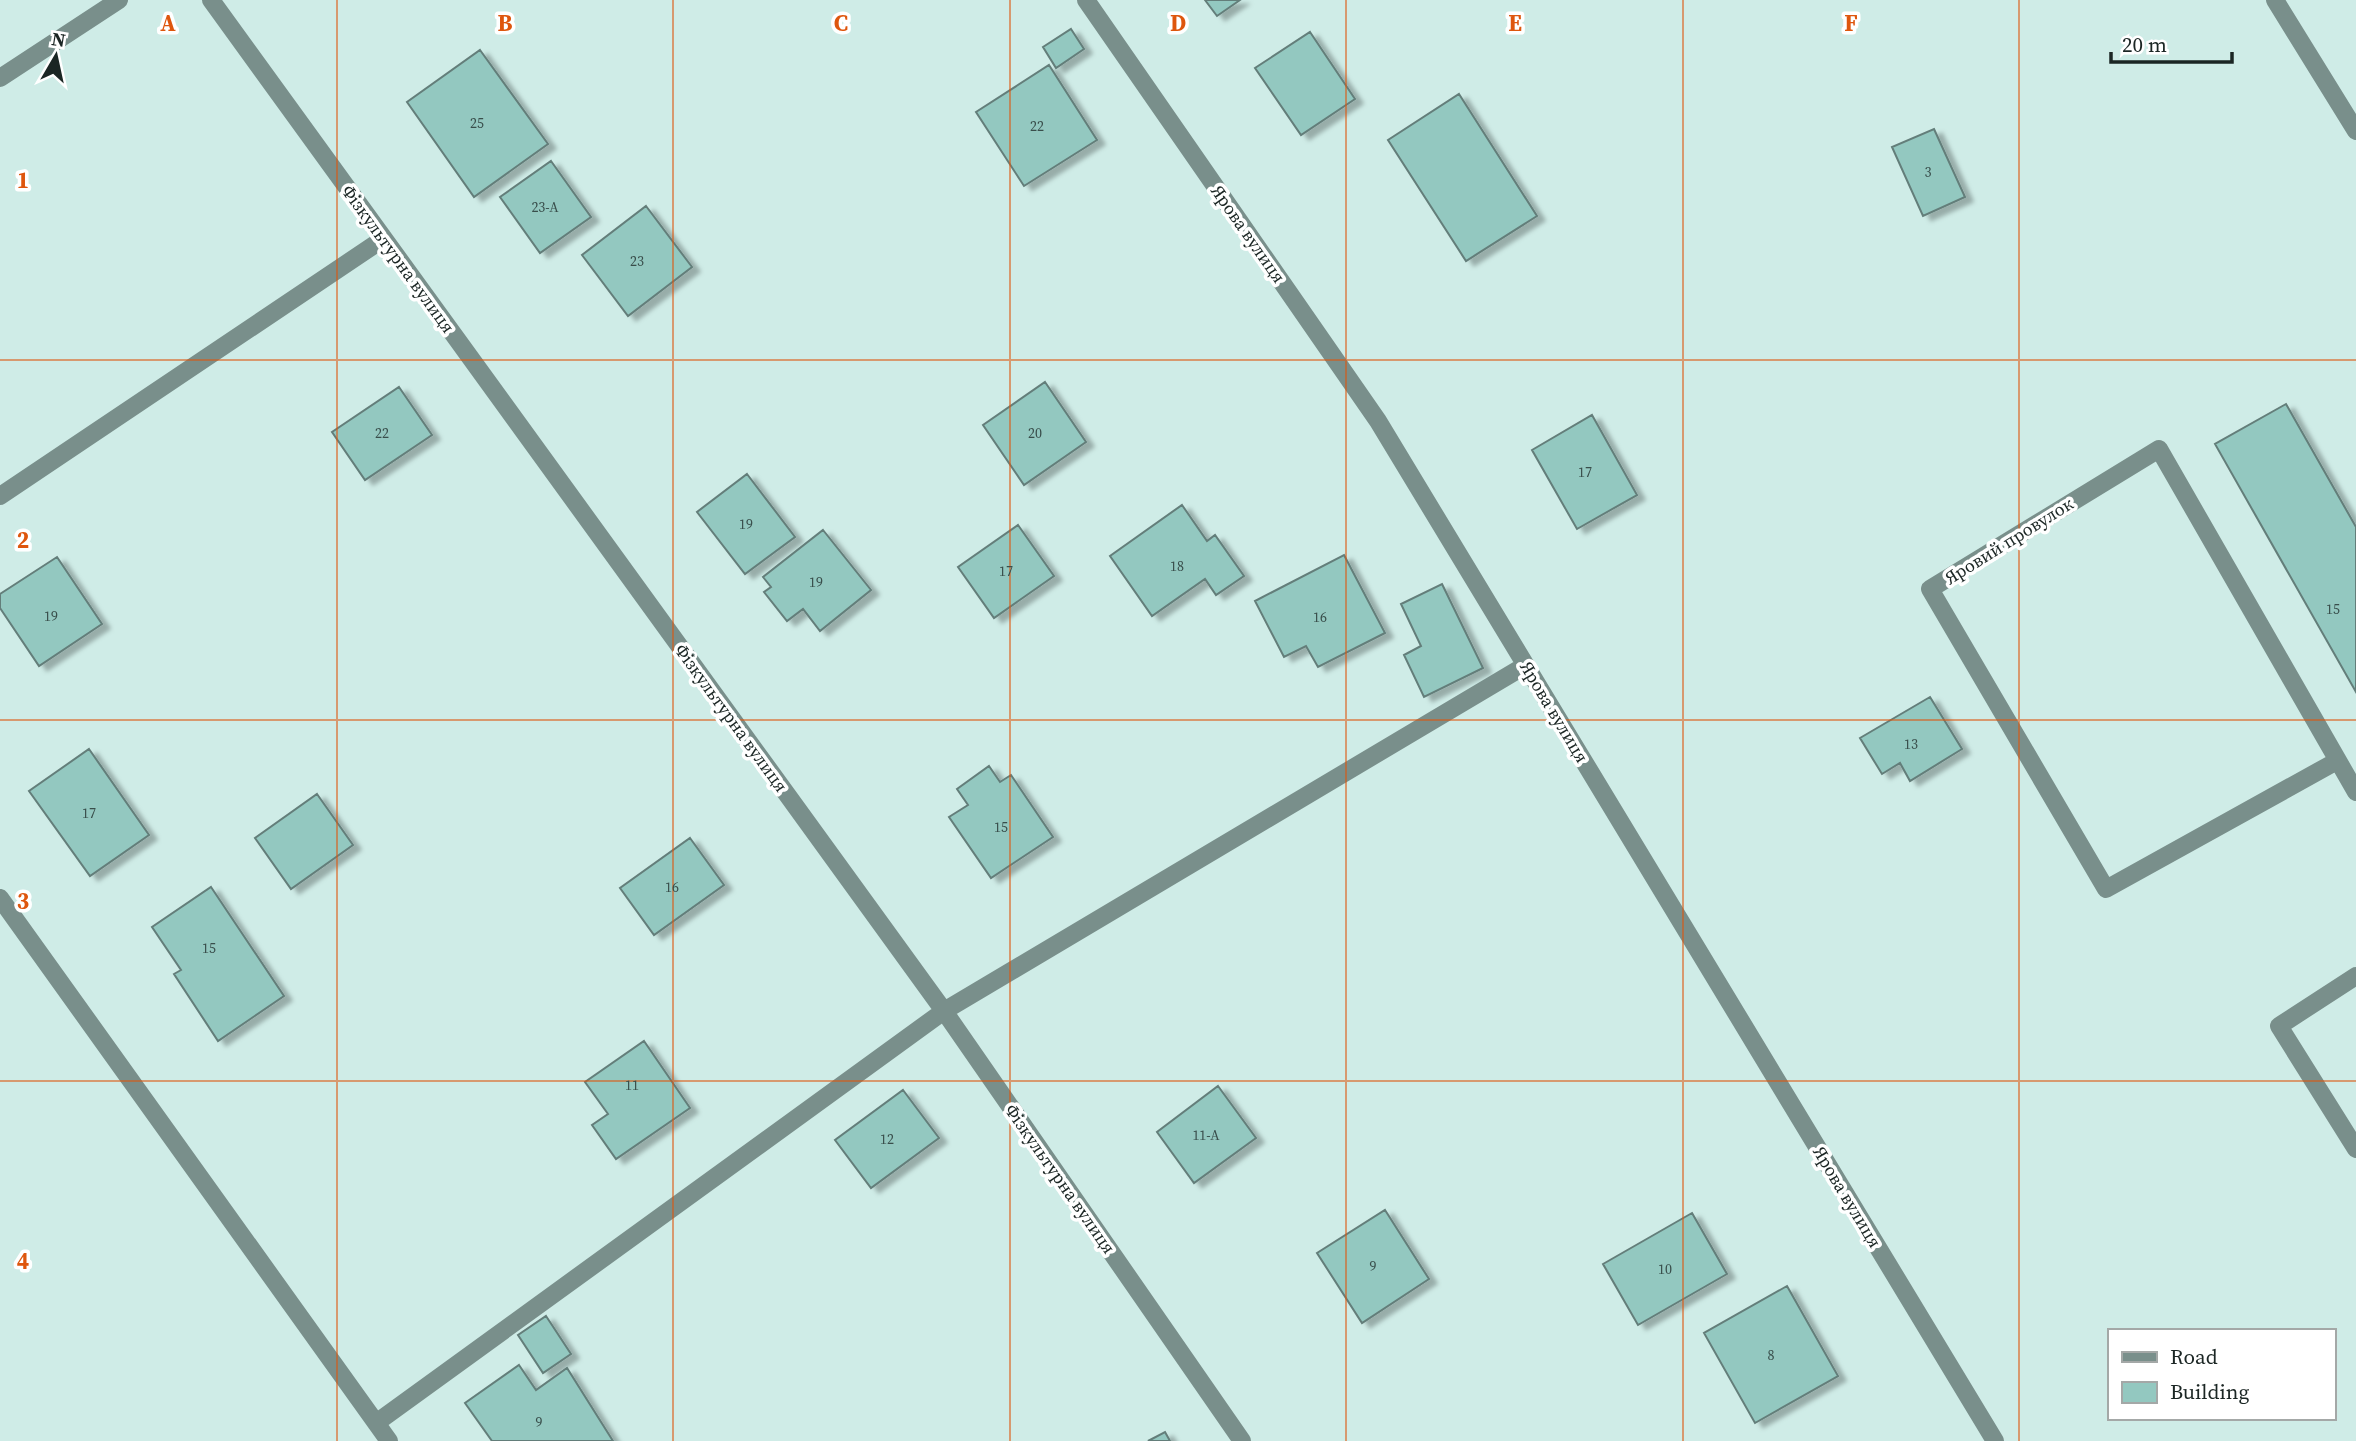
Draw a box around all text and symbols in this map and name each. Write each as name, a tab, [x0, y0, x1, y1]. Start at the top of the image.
text: A	[160, 7, 176, 39]
text: B	[498, 7, 513, 39]
text: C	[834, 7, 848, 39]
text: D	[1170, 7, 1186, 39]
text: E	[1508, 7, 1522, 39]
text: F	[1844, 7, 1858, 39]
north arrow	[21, 21, 91, 91]
scale bar	[2111, 21, 2232, 65]
text: N	[50, 25, 68, 53]
text: 20 m	[2122, 30, 2167, 59]
house number: 25	[470, 113, 484, 133]
house number: 22	[1030, 116, 1044, 136]
house number: 3	[1925, 162, 1932, 182]
text: 1	[17, 164, 29, 196]
street label: Фізкультурна вулиця	[336, 180, 461, 338]
street label: Ярова вулиця	[1205, 180, 1291, 288]
house number: 23-А	[531, 197, 559, 217]
house number: 23	[630, 251, 644, 271]
house number: 22	[375, 423, 389, 443]
house number: 20	[1028, 423, 1042, 443]
house number: 17	[1578, 462, 1592, 482]
street label: Яровий провулок	[1940, 491, 2078, 590]
house number: 19	[739, 514, 753, 534]
text: 2	[17, 524, 29, 556]
house number: 18	[1170, 556, 1184, 576]
house number: 17	[999, 561, 1013, 581]
house number: 19	[809, 572, 823, 592]
house number: 15	[2326, 599, 2340, 619]
house number: 19	[44, 606, 58, 626]
house number: 16	[1313, 607, 1327, 627]
street label: Фізкультурна вулиця	[669, 639, 794, 797]
street label: Ярова вулиця	[1514, 656, 1595, 767]
house number: 13	[1904, 734, 1918, 754]
house number: 17	[82, 803, 96, 823]
house number: 15	[994, 817, 1008, 837]
house number: 16	[665, 877, 679, 897]
text: 3	[17, 885, 29, 917]
house number: 15	[202, 938, 216, 958]
house number: 11	[625, 1075, 639, 1095]
street label: Фізкультурна вулиця	[999, 1099, 1122, 1259]
house number: 11-A	[1192, 1125, 1220, 1145]
house number: 12	[880, 1129, 894, 1149]
street label: Ярова вулиця	[1807, 1141, 1888, 1252]
text: 4	[17, 1245, 29, 1277]
house number: 9	[1370, 1256, 1377, 1276]
house number: 10	[1658, 1259, 1672, 1279]
legend	[2108, 1329, 2335, 1420]
text: Road	[2170, 1342, 2218, 1371]
house number: 8	[1768, 1345, 1775, 1365]
text: Building	[2170, 1377, 2249, 1406]
house number: 9	[536, 1412, 543, 1432]

